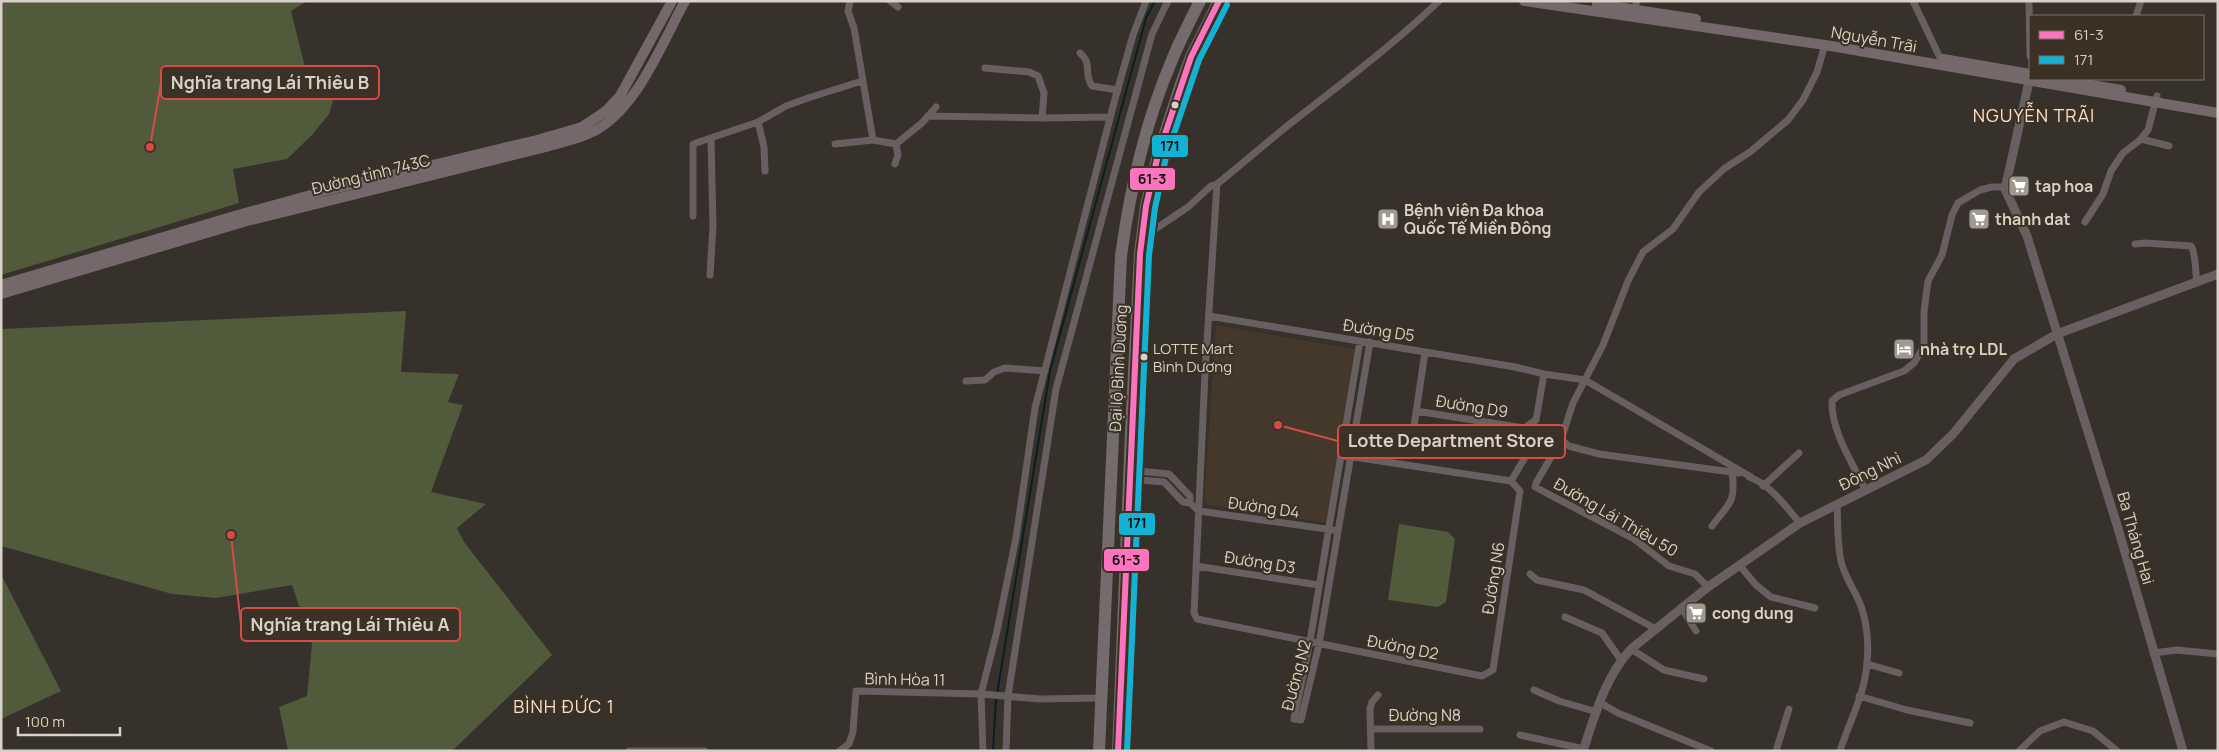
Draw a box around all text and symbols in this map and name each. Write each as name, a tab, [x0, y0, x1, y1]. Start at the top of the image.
legend	[2029, 15, 2204, 80]
street label: Nguyễn Trãi	[1829, 21, 1919, 57]
text: 61-3	[2074, 24, 2104, 45]
text: 171	[2074, 49, 2093, 70]
callout: Nghĩa trang Lái Thiêu B	[161, 66, 379, 99]
text: Nghĩa trang Lái Thiêu B	[171, 70, 369, 94]
unlabelled marker	[1170, 100, 1180, 110]
district label: NGUYỄN TRÃI	[1973, 102, 2095, 127]
line badge: 171	[1151, 134, 1189, 158]
text: 171	[1160, 136, 1180, 155]
street label: Đường tỉnh 743C	[309, 149, 433, 199]
line badge: 61-3	[1129, 167, 1176, 191]
text: 61-3	[1138, 169, 1166, 188]
supermarket icon: tap hoa	[2007, 174, 2031, 198]
place label: tap hoa	[2035, 175, 2093, 197]
place label: Bệnh viện Đa khoa Quốc Tế Miền Đông	[1404, 199, 1551, 239]
hospital icon: Bệnh viện Đa khoa Quốc Tế Miền Đông	[1376, 207, 1400, 231]
supermarket icon: thanh dat	[1967, 207, 1991, 231]
place label: thanh dat	[1995, 208, 2070, 230]
street label: Đại lộ Bình Dương	[1104, 304, 1132, 432]
street label: Đường D5	[1342, 313, 1416, 347]
hotel icon: nhà trọ LDL	[1892, 337, 1916, 361]
place label: LOTTE Mart Bình Dương	[1153, 338, 1234, 377]
place label: nhà trọ LDL	[1920, 338, 2007, 360]
marker: LOTTE Mart Bình Dương	[1139, 352, 1149, 362]
street label: Đường D9	[1434, 389, 1510, 423]
callout: Lotte Department Store	[1338, 425, 1565, 458]
text: Lotte Department Store	[1348, 428, 1554, 452]
street label: Đông Nhì	[1835, 447, 1905, 495]
street label: Đường Lái Thiêu 50	[1550, 472, 1682, 562]
street label: Ba Tháng Hai	[2112, 489, 2160, 587]
street label: Đường D4	[1227, 491, 1301, 523]
line badge: 171	[1118, 512, 1156, 536]
text: 171	[1127, 513, 1147, 532]
street label: Đường N6	[1476, 540, 1510, 616]
street label: Đường D3	[1223, 546, 1297, 578]
line badge: 61-3	[1103, 548, 1150, 572]
text: 61-3	[1112, 550, 1140, 569]
supermarket icon: cong dung	[1684, 601, 1708, 625]
place label: cong dung	[1712, 602, 1794, 624]
callout: Nghĩa trang Lái Thiêu A	[241, 608, 460, 641]
text: Nghĩa trang Lái Thiêu A	[251, 612, 449, 636]
street label: Đường D2	[1366, 629, 1440, 665]
street label: Đường N2	[1276, 637, 1316, 713]
street label: Bình Hòa 11	[864, 667, 946, 691]
district label: BÌNH ĐỨC 1	[513, 694, 615, 718]
scale bar	[18, 704, 120, 736]
street label: Đường N8	[1389, 704, 1461, 726]
text: 100 m	[25, 711, 65, 732]

